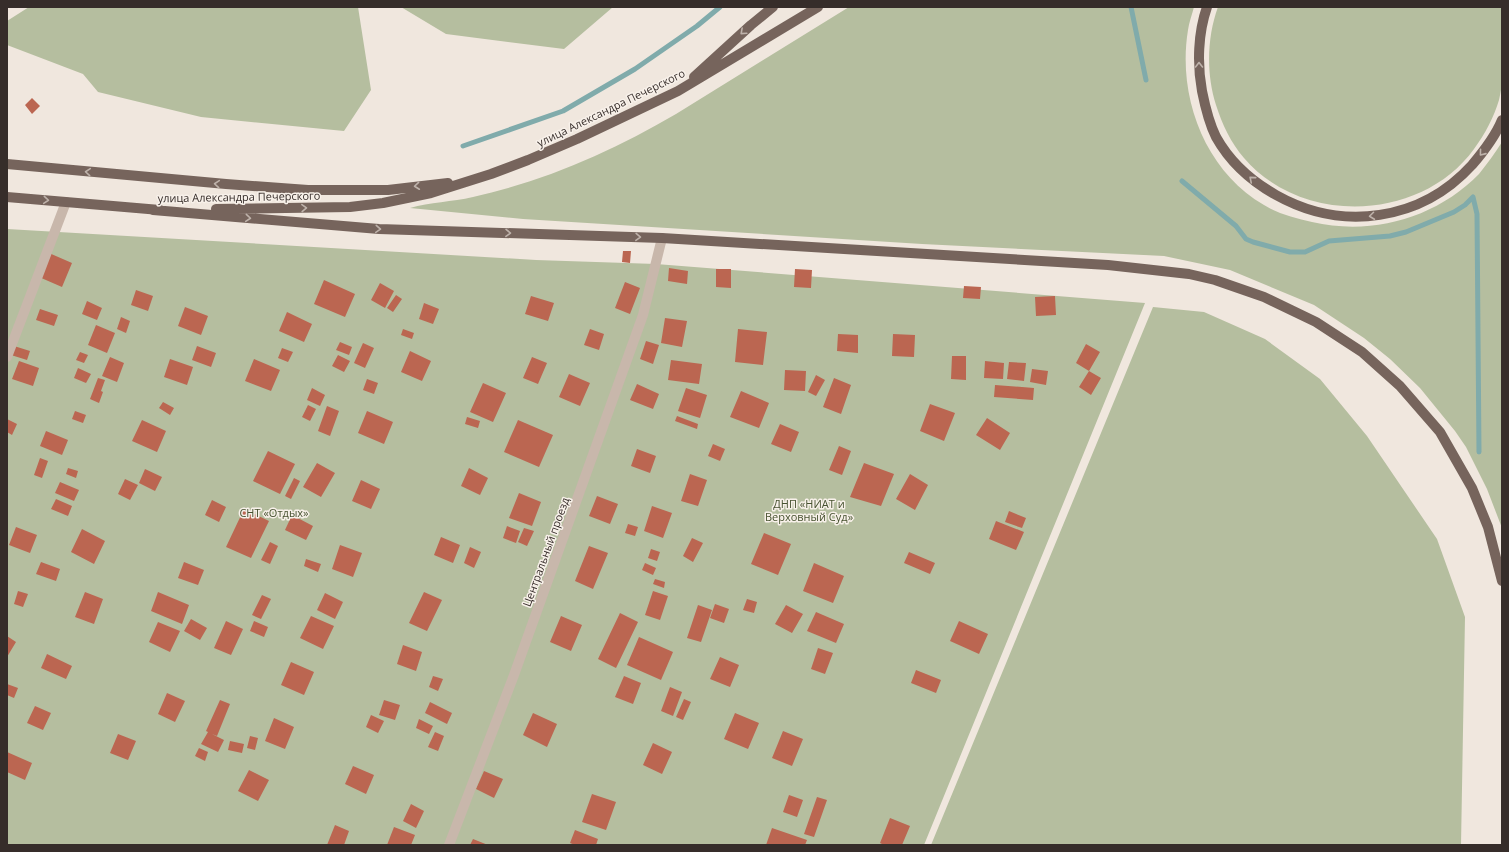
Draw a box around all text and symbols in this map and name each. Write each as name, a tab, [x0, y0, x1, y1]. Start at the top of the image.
one-way arrow	[741, 27, 748, 34]
one-way arrow	[1195, 62, 1203, 68]
street label: улица Александра Печерского	[534, 65, 688, 150]
one-way arrow	[1480, 148, 1487, 155]
one-way arrow	[85, 167, 91, 176]
one-way arrow	[1249, 176, 1256, 183]
one-way arrow	[214, 179, 220, 188]
one-way arrow	[414, 182, 420, 191]
street label: улица Александра Печерского	[157, 188, 321, 205]
one-way arrow	[43, 196, 49, 205]
one-way arrow	[301, 204, 307, 212]
one-way arrow	[1369, 211, 1376, 220]
one-way arrow	[245, 213, 251, 222]
one-way arrow	[375, 224, 381, 233]
one-way arrow	[505, 229, 511, 238]
one-way arrow	[635, 233, 641, 241]
street label: Центральный проезд	[519, 494, 573, 609]
park label: ДНП «НИАТ и Верховный Суд»	[765, 496, 854, 524]
park label: СНТ «Отдых»	[239, 505, 309, 520]

